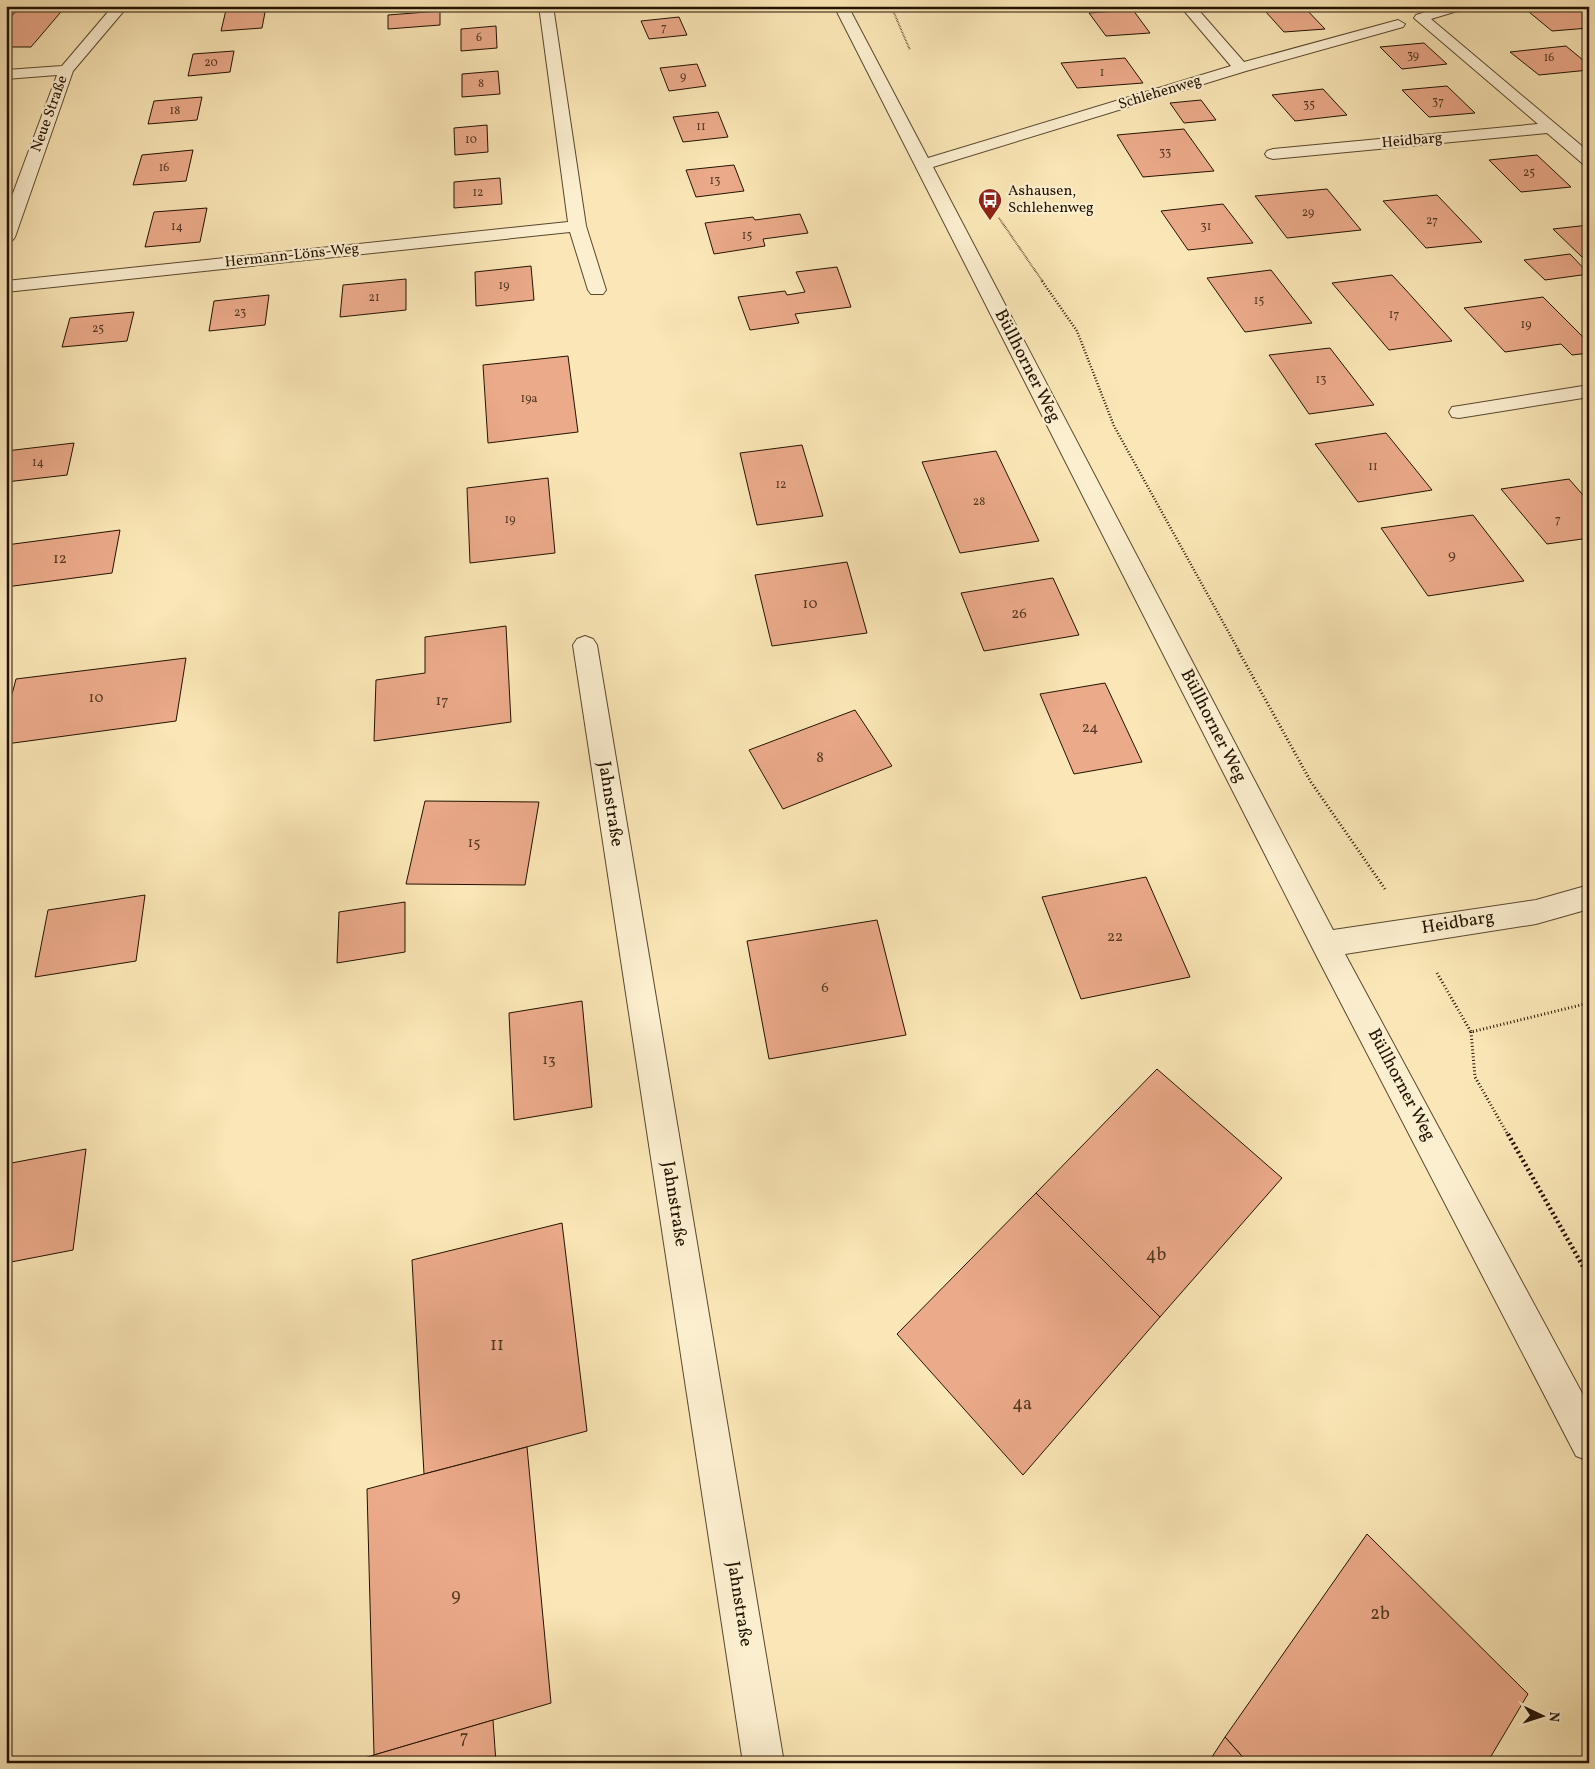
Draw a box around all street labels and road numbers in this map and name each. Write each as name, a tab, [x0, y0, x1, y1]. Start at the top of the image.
street label: Schlehenweg	[1116, 70, 1204, 116]
street label: Neue Straße	[26, 73, 74, 155]
street label: Heidbarg	[1381, 128, 1444, 154]
street label: Hermann-Löns-Weg	[224, 238, 360, 273]
street label: Büllhorner Weg	[988, 305, 1066, 427]
street label: Büllhorner Weg	[1174, 665, 1252, 787]
street label: Jahnstraße	[591, 759, 629, 849]
street label: Heidbarg	[1420, 905, 1496, 941]
street label: Büllhorner Weg	[1361, 1024, 1441, 1146]
street label: Jahnstraße	[655, 1159, 693, 1249]
street label: Jahnstraße	[720, 1559, 758, 1649]

